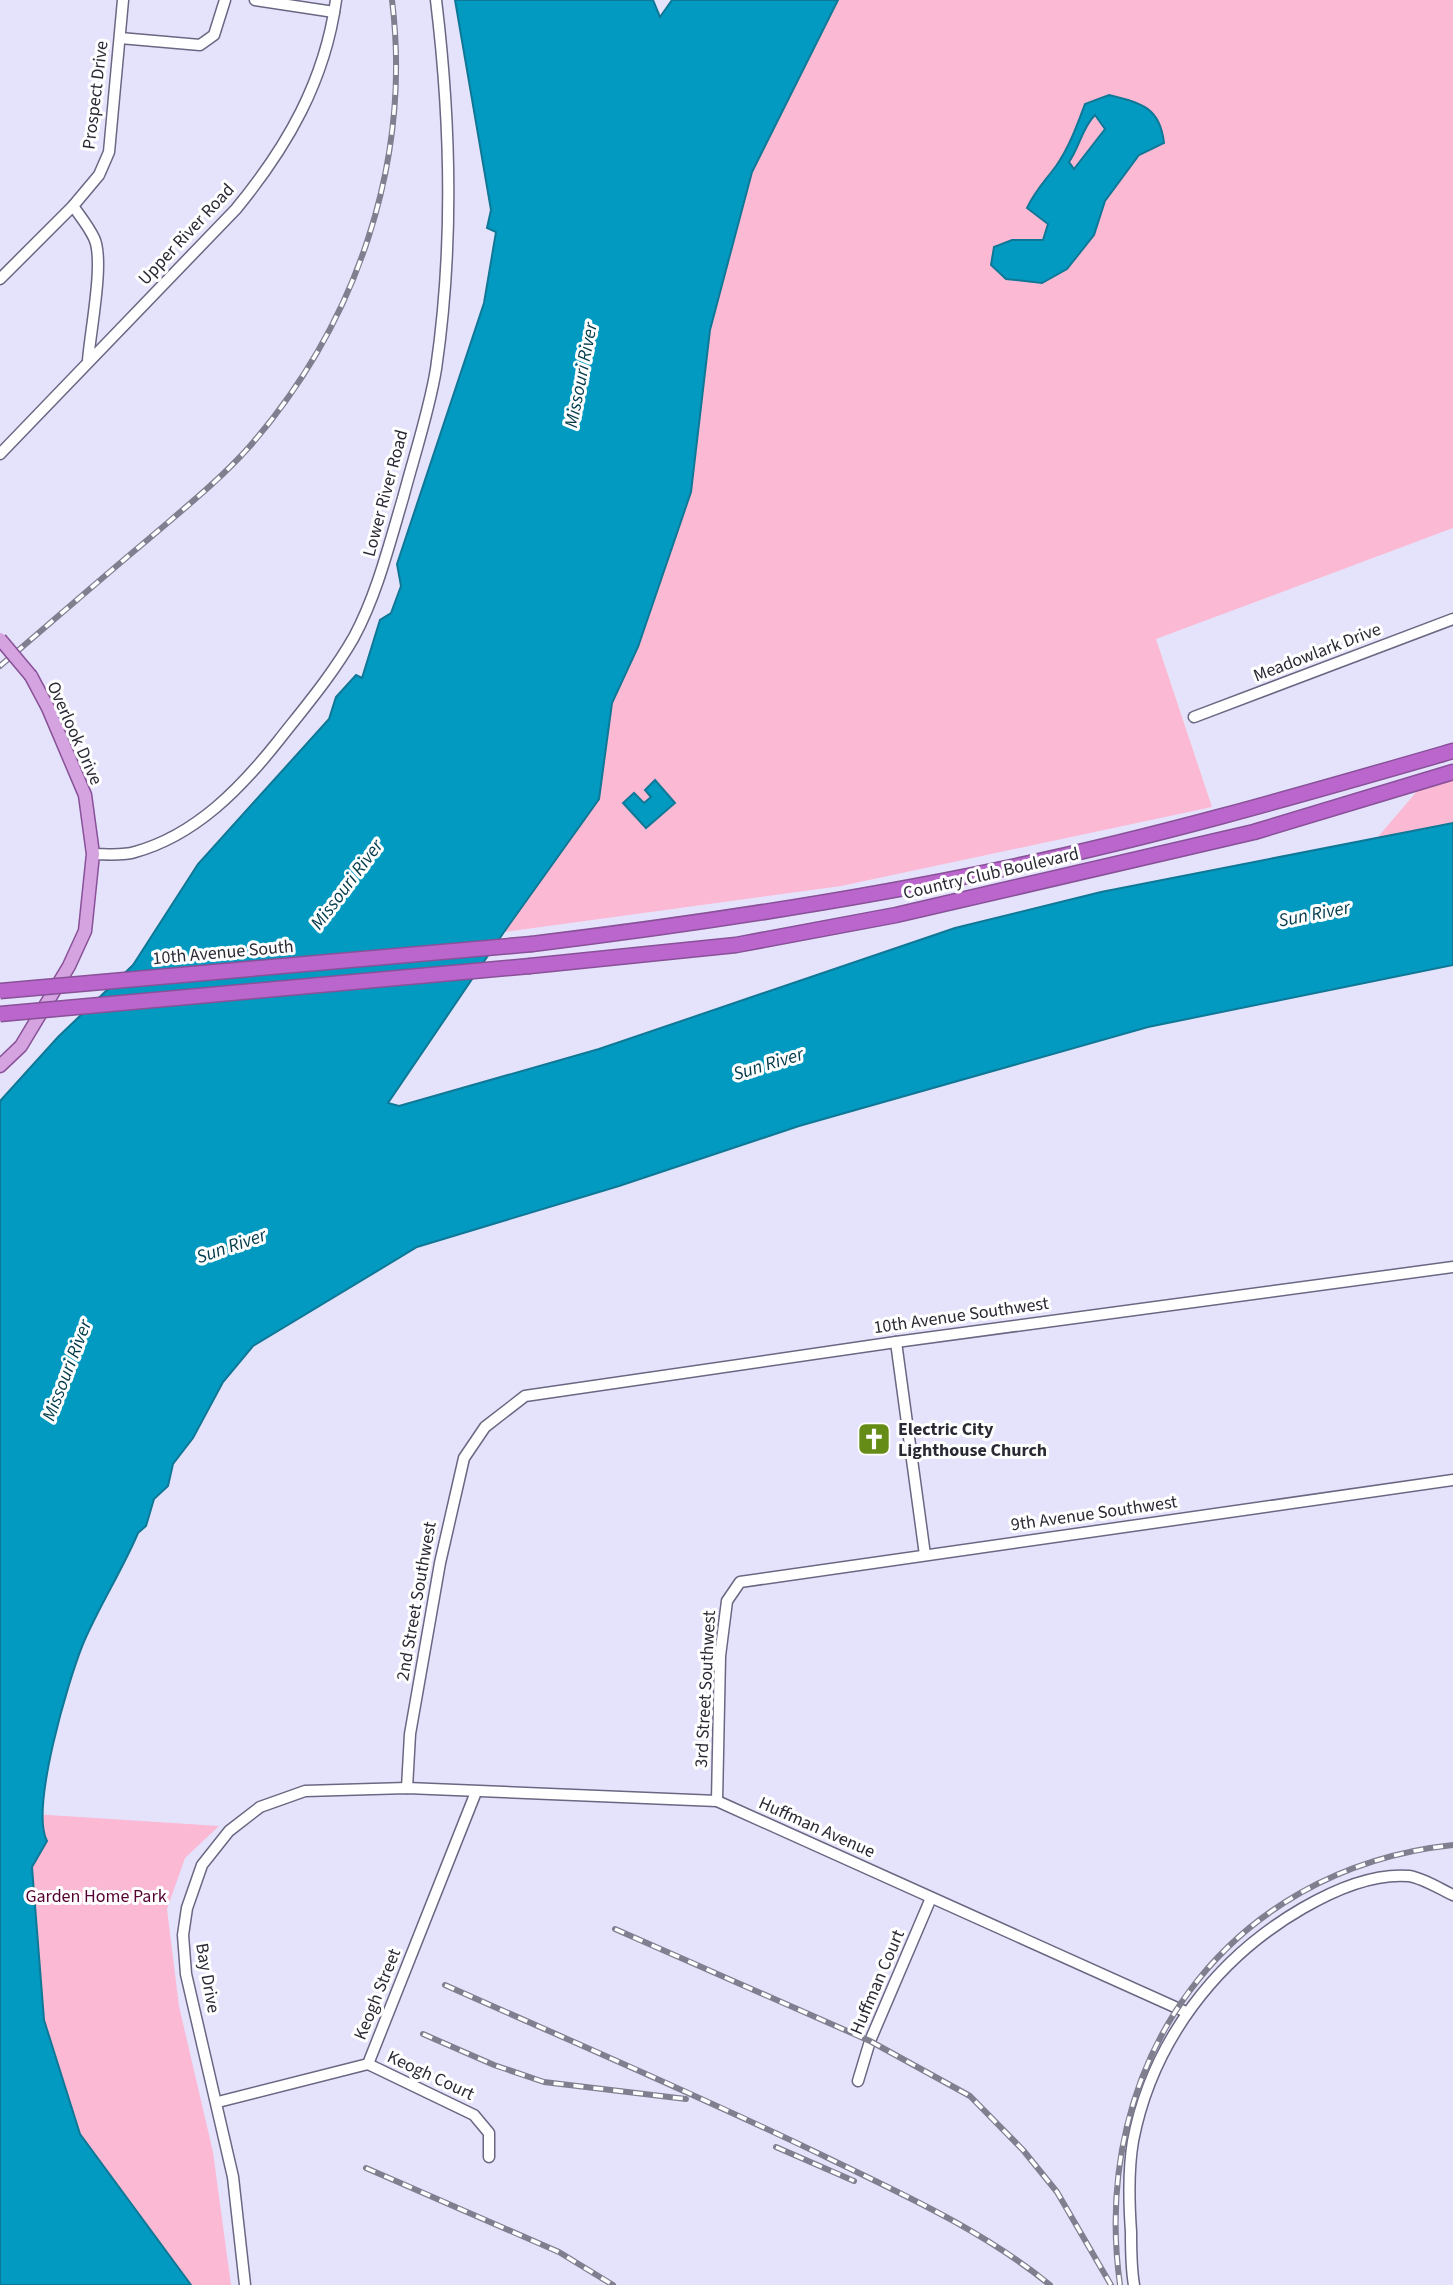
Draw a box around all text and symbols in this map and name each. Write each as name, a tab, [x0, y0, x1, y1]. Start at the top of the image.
street label: Prospect Drive	[76, 39, 115, 151]
street label: Upper River Road	[133, 178, 240, 291]
water label: Missouri River	[558, 319, 605, 430]
street label: Lower River Road	[357, 427, 414, 559]
street label: Meadowlark Drive	[1250, 617, 1385, 688]
street label: Overlook Drive	[41, 677, 109, 789]
water label: Missouri River	[304, 833, 391, 936]
street label: Country Club Boulevard	[901, 841, 1081, 906]
water label: Sun River	[1276, 894, 1354, 935]
street label: 10th Avenue South	[151, 934, 295, 971]
water label: Sun River	[730, 1041, 808, 1088]
water label: Sun River	[193, 1221, 272, 1271]
street label: 10th Avenue Southwest	[872, 1291, 1050, 1340]
water label: Missouri River	[36, 1314, 100, 1425]
place label: Electric City Lighthouse Church	[898, 1417, 1047, 1463]
church icon: Electric City Lighthouse Church	[855, 1420, 893, 1458]
street label: 9th Avenue Southwest	[1009, 1489, 1179, 1538]
street label: 2nd Street Southwest	[390, 1520, 443, 1683]
street label: 3rd Street Southwest	[689, 1610, 722, 1768]
street label: Huffman Avenue	[755, 1791, 879, 1864]
park label: Garden Home Park	[25, 1884, 167, 1909]
street label: Huffman Court	[844, 1926, 911, 2038]
street label: Bay Drive	[189, 1941, 226, 2015]
street label: Keogh Street	[348, 1945, 407, 2044]
street label: Keogh Court	[383, 2044, 478, 2107]

